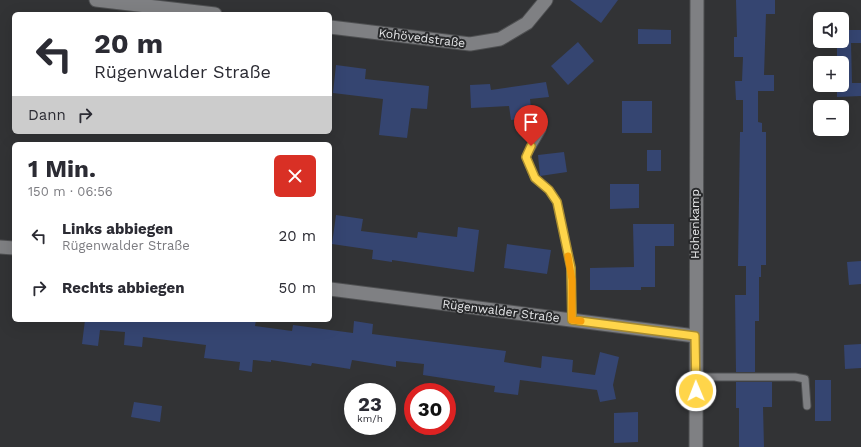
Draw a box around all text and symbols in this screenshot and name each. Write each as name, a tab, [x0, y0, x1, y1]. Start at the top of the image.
map controls	[813, 12, 849, 136]
button: sound	[813, 12, 849, 48]
street label: Kohövedstraße	[378, 26, 466, 50]
text: 20 m	[94, 27, 163, 60]
icon: left	[28, 28, 80, 80]
button: +	[813, 56, 849, 92]
text: Rügenwalder Straße	[94, 61, 271, 82]
button: −	[813, 100, 849, 136]
icon: right	[74, 104, 96, 126]
pin	[514, 105, 548, 146]
text: Dann	[28, 106, 66, 124]
icon: arrive	[520, 111, 542, 133]
text: 1 Min.	[28, 155, 96, 183]
button: close	[274, 155, 316, 197]
text: 150 m · 06:56	[28, 184, 113, 199]
street label: Hohenkamp	[688, 189, 702, 259]
text: Links abbiegen	[62, 220, 173, 238]
icon: left	[28, 225, 50, 247]
text: 20 m	[279, 227, 316, 245]
text: Rügenwalder Straße	[62, 238, 190, 253]
icon: right	[28, 277, 50, 299]
text: Rechts abbiegen	[62, 279, 184, 297]
text: 50 m	[279, 279, 316, 297]
street label: Rügenwalder Straße	[442, 297, 560, 325]
position arrow	[675, 370, 717, 412]
speed limit sign: 30	[404, 383, 456, 435]
text: 23	[358, 392, 382, 416]
text: km/h	[357, 413, 383, 424]

